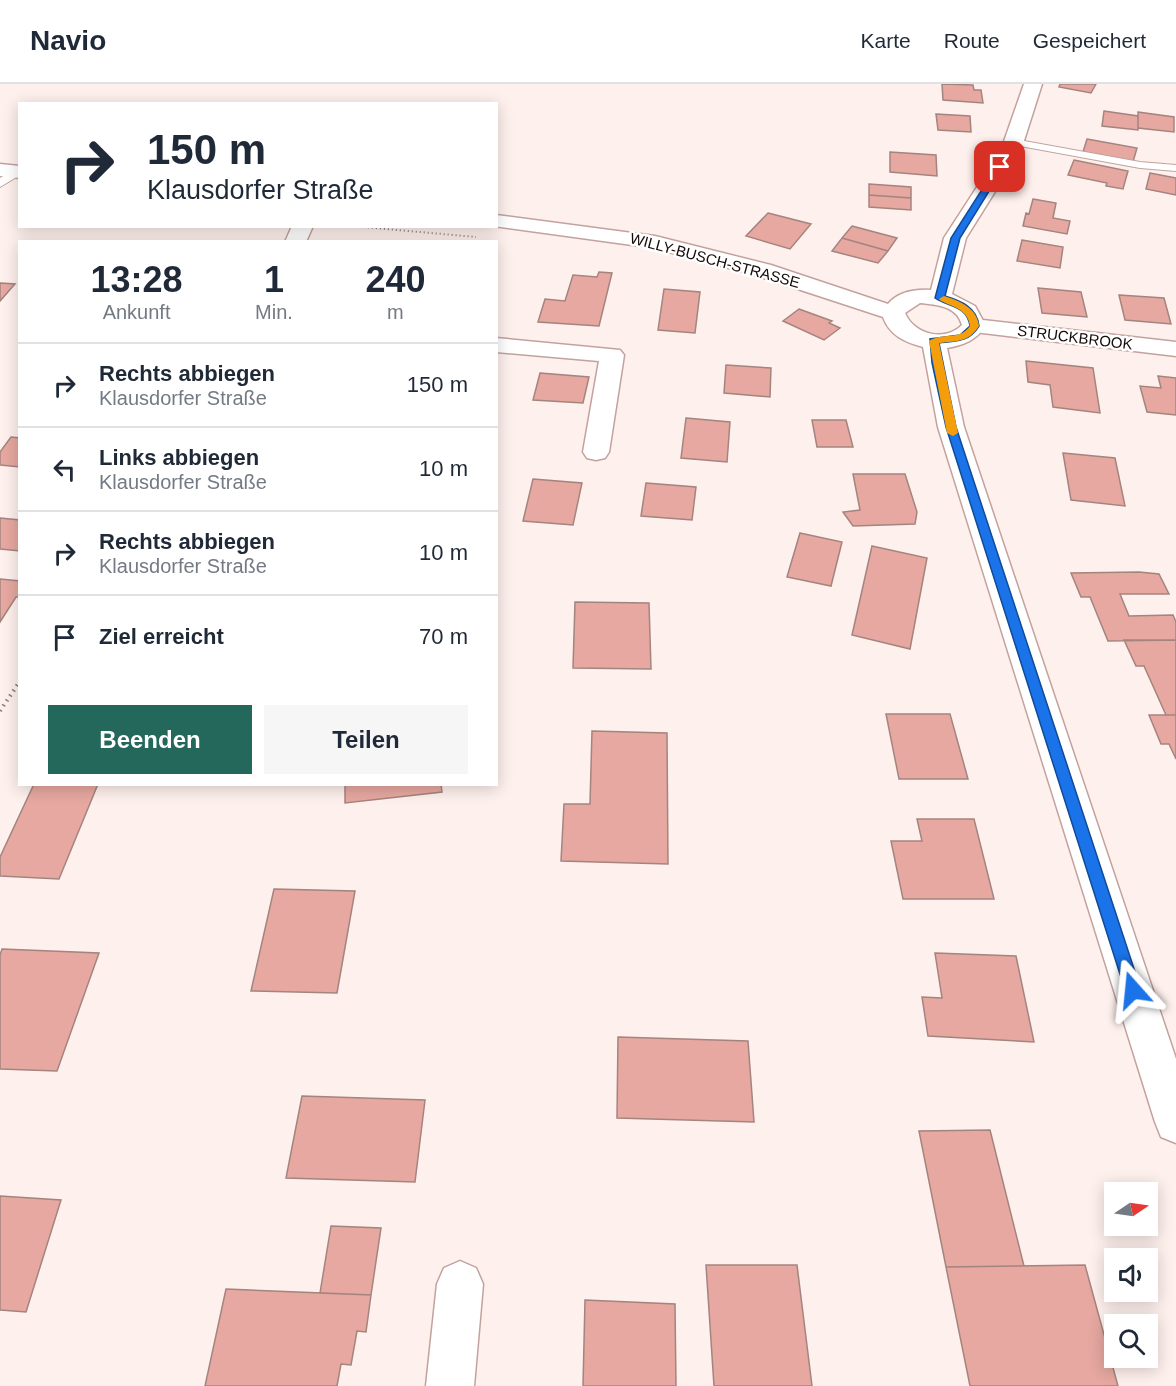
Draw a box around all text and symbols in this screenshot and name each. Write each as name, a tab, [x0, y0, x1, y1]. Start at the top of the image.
text: Navio	[30, 25, 106, 56]
text: Karte	[861, 29, 911, 52]
text: Route	[944, 29, 1000, 52]
text: Gespeichert	[1033, 29, 1146, 52]
icon: right	[48, 126, 126, 204]
text: 150 m	[147, 126, 266, 173]
pin	[974, 141, 1025, 192]
icon: arrive	[983, 150, 1016, 183]
text: Klausdorfer Straße	[147, 175, 374, 205]
street label: WILLY-BUSCH-STRASSE	[628, 229, 802, 291]
text: 13:28	[91, 259, 183, 300]
text: 1	[264, 259, 284, 300]
text: 240	[365, 259, 425, 300]
text: Ankunft	[103, 301, 170, 323]
text: Min.	[255, 301, 293, 323]
text: m	[387, 301, 404, 323]
street label: STRUCKBROOK	[1016, 322, 1134, 352]
text: Rechts abbiegen	[99, 361, 275, 386]
icon: right	[48, 369, 81, 402]
text: 150 m	[407, 372, 468, 397]
text: Klausdorfer Straße	[99, 387, 267, 409]
text: Links abbiegen	[99, 445, 259, 470]
icon: left	[48, 453, 81, 486]
text: 10 m	[419, 456, 468, 481]
text: Klausdorfer Straße	[99, 471, 267, 493]
text: Rechts abbiegen	[99, 529, 275, 554]
icon: right	[48, 537, 81, 570]
text: 10 m	[419, 540, 468, 565]
text: Klausdorfer Straße	[99, 555, 267, 577]
icon: arrive	[48, 621, 81, 654]
text: Ziel erreicht	[99, 624, 224, 649]
text: 70 m	[419, 624, 468, 649]
button: Beenden	[48, 705, 252, 774]
button: Teilen	[264, 705, 468, 774]
position arrow	[1101, 958, 1165, 1022]
north arrow	[1104, 1182, 1158, 1236]
map controls	[1104, 1182, 1158, 1368]
button: sound	[1104, 1248, 1158, 1302]
button: search	[1104, 1314, 1158, 1368]

